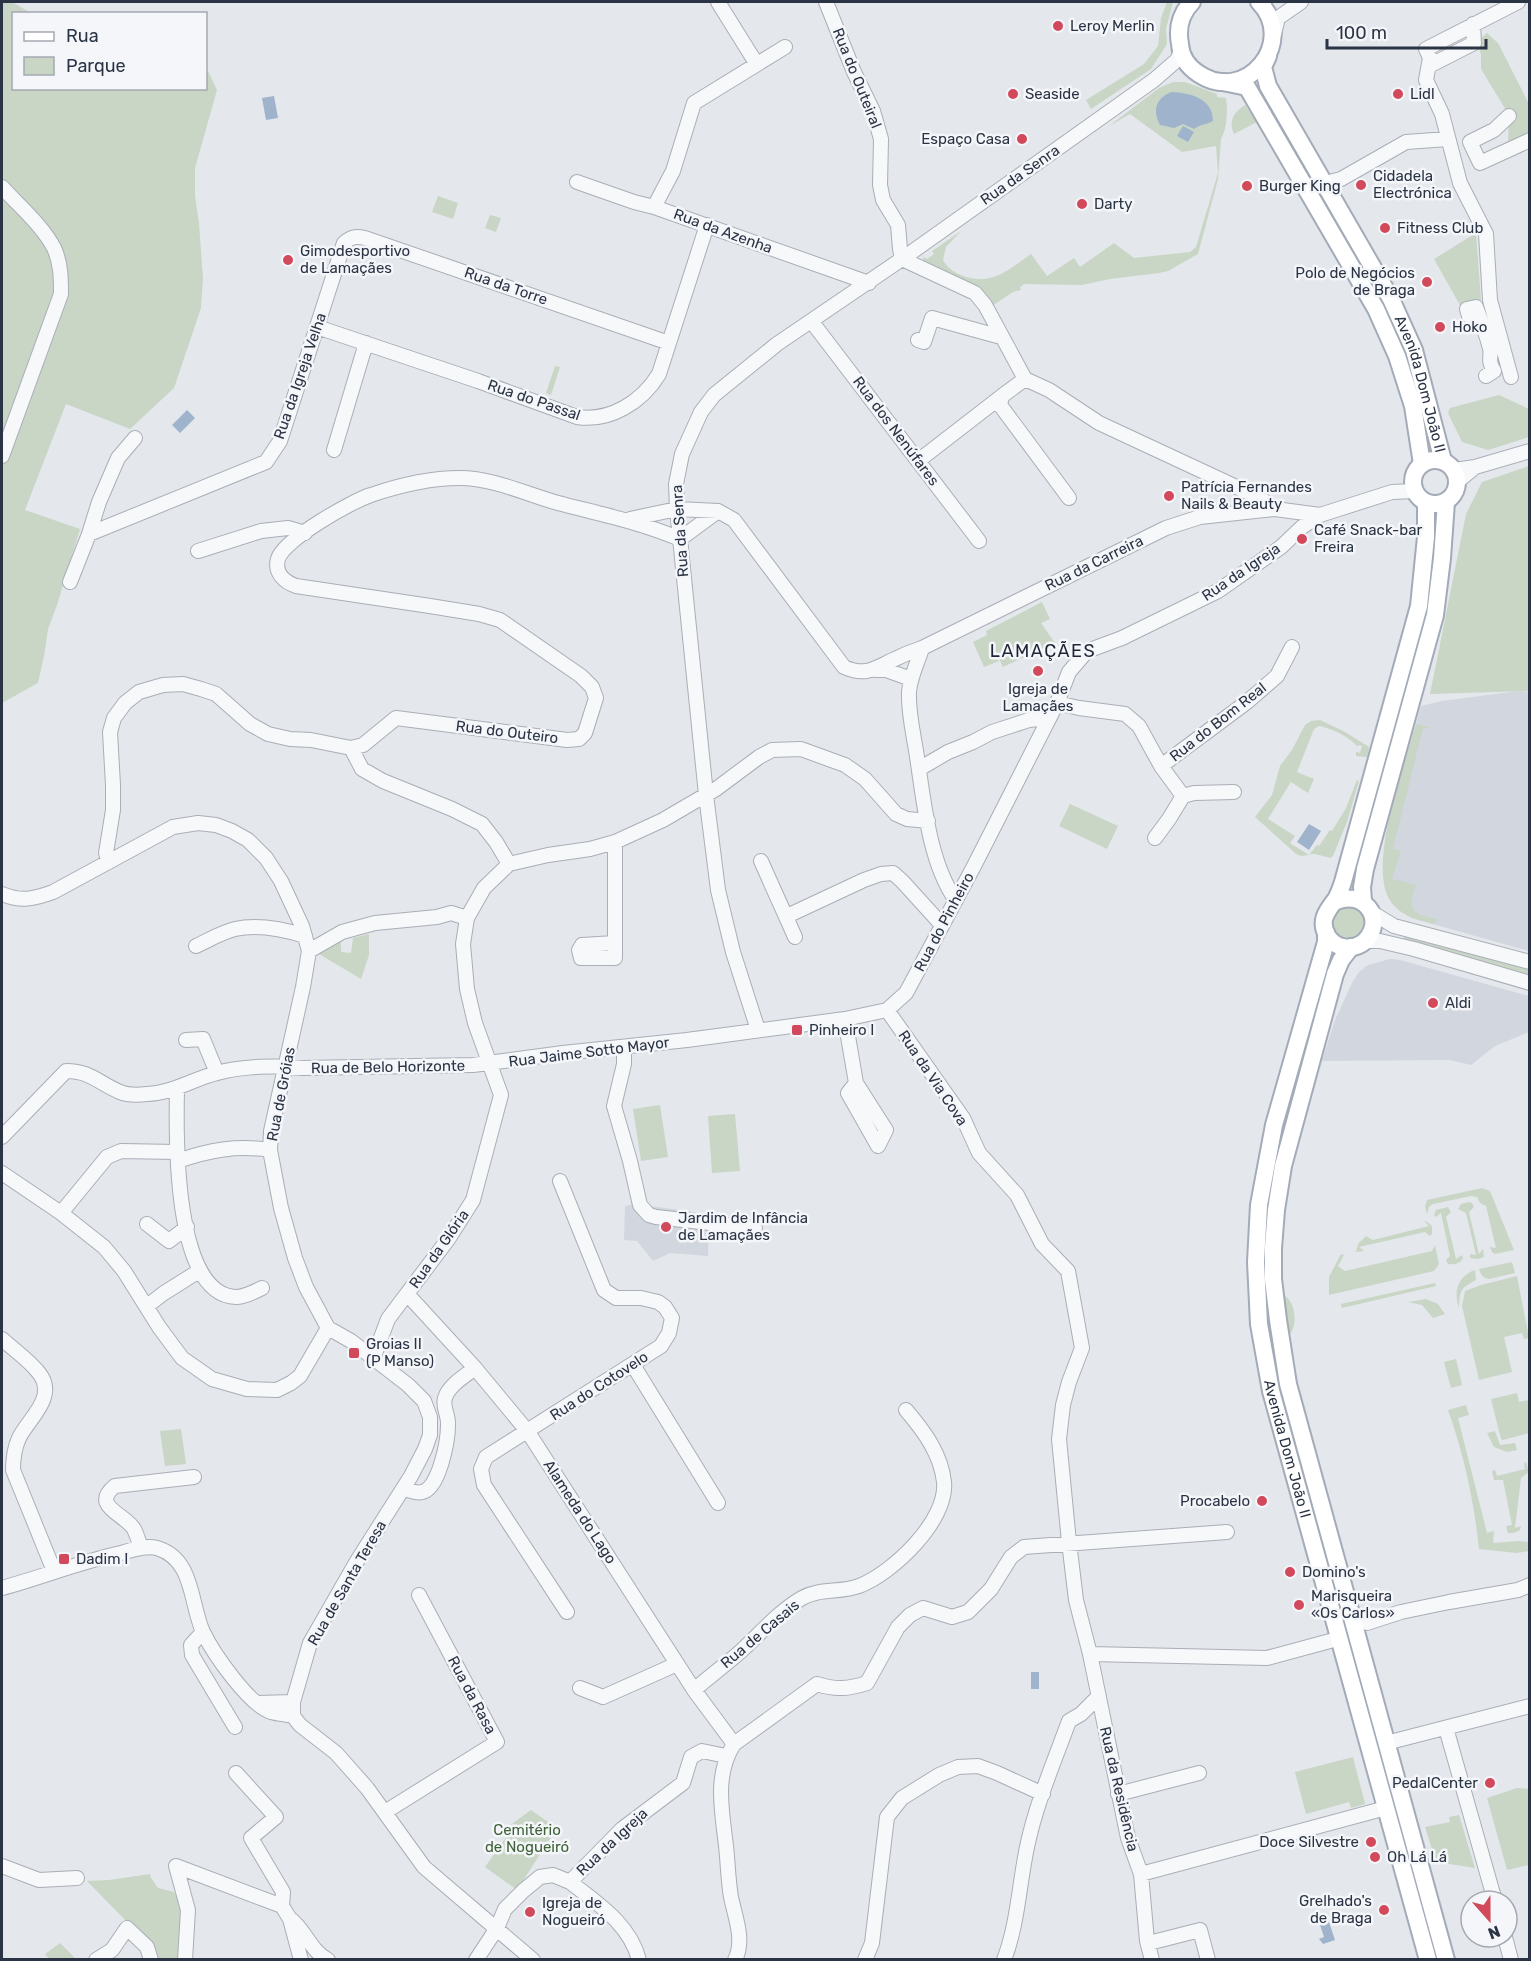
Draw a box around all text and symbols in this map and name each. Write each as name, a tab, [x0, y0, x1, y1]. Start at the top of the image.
legend	[12, 12, 207, 90]
scale bar	[1327, 12, 1486, 50]
place label: Leroy Merlin	[1070, 17, 1154, 35]
marker: Leroy Merlin	[1051, 19, 1065, 33]
text: 100 m	[1336, 22, 1387, 44]
text: Rua	[66, 25, 99, 47]
street label: Rua do Outeiral	[829, 25, 885, 131]
text: Parque	[66, 55, 126, 77]
place label: Seaside	[1025, 85, 1080, 103]
place label: Lidl	[1410, 85, 1435, 103]
marker: Seaside	[1006, 87, 1020, 101]
marker: Lidl	[1391, 87, 1405, 101]
place label: Espaço Casa	[921, 130, 1010, 148]
marker: Espaço Casa	[1015, 132, 1029, 146]
street label: Rua da Senra	[977, 141, 1063, 209]
place label: Cidadela Electrónica	[1373, 167, 1452, 202]
place label: Burger King	[1259, 177, 1341, 195]
marker: Cidadela Electrónica	[1354, 178, 1368, 192]
marker: Burger King	[1240, 179, 1254, 193]
place label: Darty	[1094, 195, 1132, 213]
marker: Darty	[1075, 197, 1089, 211]
street label: Rua da Azenha	[671, 205, 775, 257]
place label: Fitness Club	[1397, 219, 1483, 237]
marker: Fitness Club	[1378, 221, 1392, 235]
place label: Gimodesportivo de Lamaçães	[300, 242, 410, 277]
marker: Gimodesportivo de Lamaçães	[281, 253, 295, 267]
street label: Rua da Torre	[462, 263, 550, 309]
place label: Polo de Negócios de Braga	[1295, 264, 1415, 299]
marker: Polo de Negócios de Braga	[1420, 275, 1434, 289]
street label: Rua da Igreja Velha	[270, 310, 330, 442]
street label: Avenida Dom João II	[1391, 313, 1449, 455]
place label: Hoko	[1452, 318, 1487, 336]
marker: Hoko	[1433, 320, 1447, 334]
street label: Rua dos Nenúfares	[849, 373, 943, 489]
street label: Rua do Passal	[485, 376, 583, 424]
place label: Patrícia Fernandes Nails & Beauty	[1181, 478, 1312, 513]
street label: Rua da Senra	[668, 484, 692, 578]
marker: Patrícia Fernandes Nails & Beauty	[1162, 489, 1176, 503]
place label: Café Snack-bar Freira	[1314, 521, 1422, 556]
street label: Rua da Carreira	[1042, 531, 1146, 595]
marker: Café Snack-bar Freira	[1295, 532, 1309, 546]
street label: Rua da Igreja	[1198, 539, 1284, 605]
district label: LAMAÇÃES	[990, 640, 1096, 662]
marker: Igreja de Lamaçães	[1031, 664, 1045, 678]
street label: Rua do Bom Real	[1166, 679, 1270, 765]
place label: Igreja de Lamaçães	[1003, 680, 1074, 715]
street label: Rua do Outeiro	[455, 717, 559, 747]
street label: Rua do Pinheiro	[910, 869, 978, 975]
place label: Aldi	[1445, 994, 1471, 1012]
marker: Aldi	[1426, 996, 1440, 1010]
place label: Pinheiro I	[809, 1021, 874, 1039]
marker: Pinheiro I	[790, 1023, 804, 1037]
street label: Rua da Via Cova	[894, 1027, 972, 1129]
street label: Rua Jaime Sotto Mayor	[508, 1033, 671, 1071]
street label: Rua de Gróias	[263, 1045, 299, 1143]
street label: Rua de Belo Horizonte	[311, 1057, 465, 1077]
street label: Rua da Glória	[405, 1206, 473, 1292]
place label: Jardim de Infância de Lamaçães	[678, 1209, 808, 1244]
marker: Jardim de Infância de Lamaçães	[659, 1220, 673, 1234]
place label: Groias II (P Manso)	[366, 1335, 434, 1370]
marker: Groias II (P Manso)	[347, 1346, 361, 1360]
street label: Rua do Cotovelo	[547, 1348, 651, 1424]
street label: Avenida Dom João II	[1260, 1378, 1315, 1520]
street label: Alameda do Lago	[540, 1457, 620, 1567]
place label: Procabelo	[1180, 1492, 1250, 1510]
marker: Procabelo	[1255, 1494, 1269, 1508]
street label: Rua de Santa Teresa	[304, 1517, 390, 1649]
place label: Dadim I	[76, 1550, 128, 1568]
marker: Dadim I	[57, 1552, 71, 1566]
place label: Domino's	[1302, 1563, 1366, 1581]
marker: Domino's	[1283, 1565, 1297, 1579]
place label: Marisqueira «Os Carlos»	[1311, 1587, 1395, 1622]
street label: Rua de Casais	[717, 1596, 803, 1672]
marker: Marisqueira «Os Carlos»	[1292, 1598, 1306, 1612]
street label: Rua da Rasa	[444, 1653, 500, 1737]
street label: Rua da Residência	[1096, 1725, 1142, 1853]
place label: PedalCenter	[1392, 1774, 1478, 1792]
marker: PedalCenter	[1483, 1776, 1497, 1790]
street label: Rua da Igreja	[573, 1804, 651, 1880]
park label: Cemitério de Nogueiró	[485, 1821, 569, 1856]
place label: Doce Silvestre	[1259, 1833, 1359, 1851]
marker: Doce Silvestre	[1364, 1835, 1378, 1849]
place label: Oh Lá Lá	[1387, 1848, 1447, 1866]
marker: Oh Lá Lá	[1368, 1850, 1382, 1864]
north arrow	[1459, 1889, 1519, 1949]
place label: Grelhado's de Braga	[1299, 1892, 1372, 1927]
place label: Igreja de Nogueiró	[542, 1894, 605, 1929]
marker: Grelhado's de Braga	[1377, 1903, 1391, 1917]
marker: Igreja de Nogueiró	[523, 1905, 537, 1919]
text: N	[1485, 1922, 1503, 1943]

